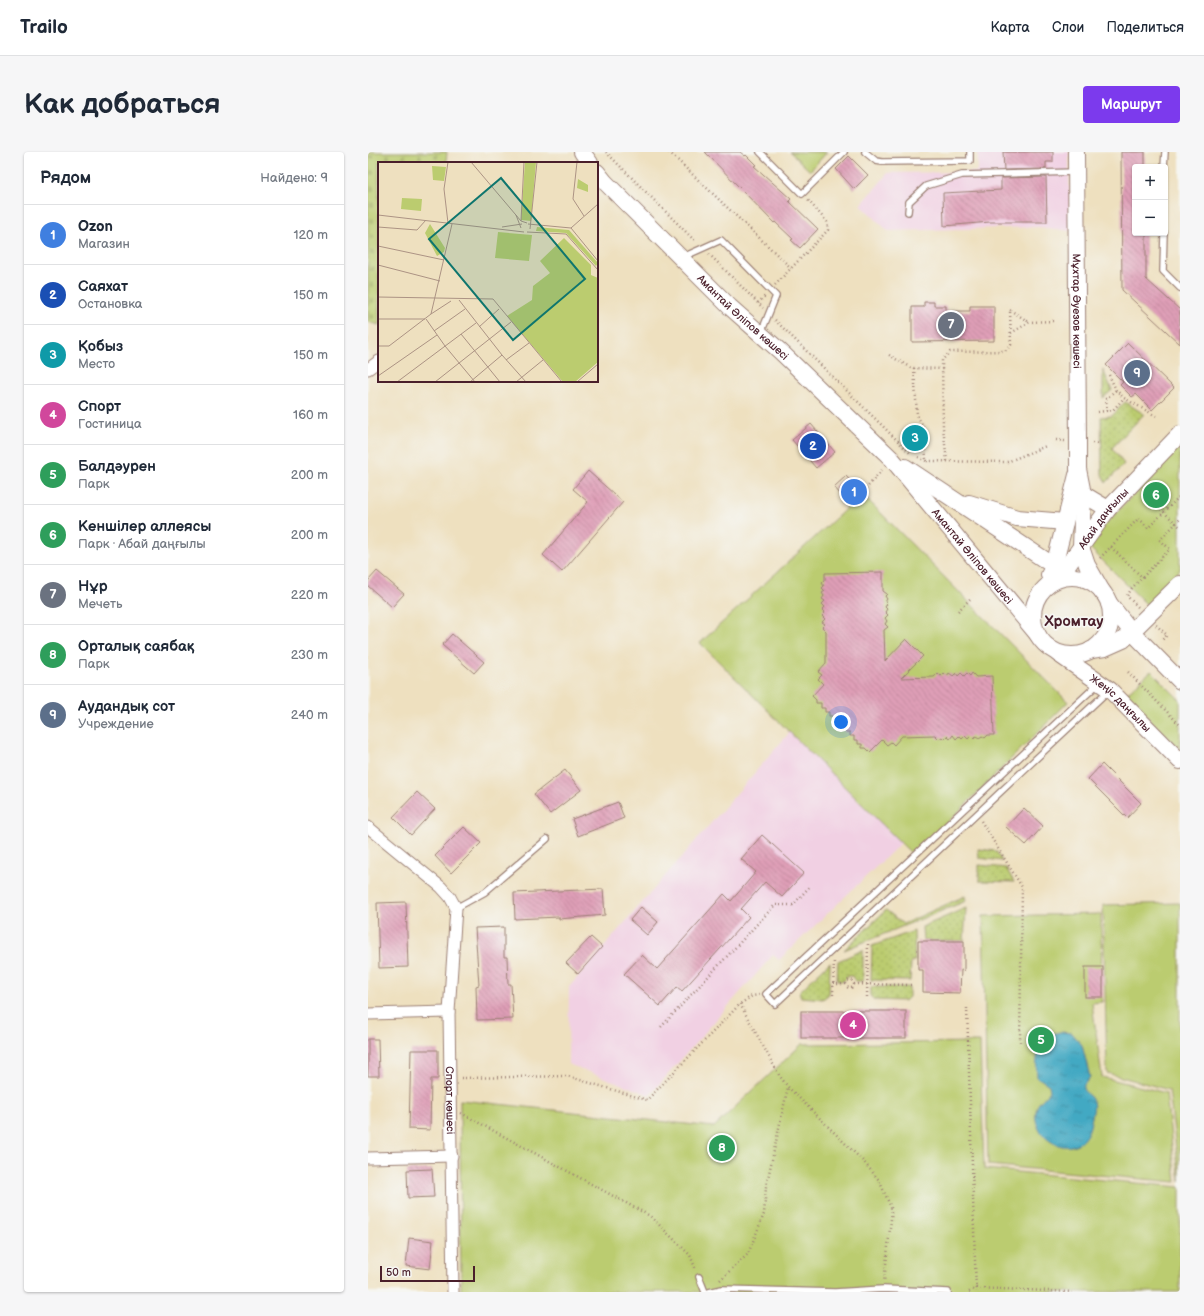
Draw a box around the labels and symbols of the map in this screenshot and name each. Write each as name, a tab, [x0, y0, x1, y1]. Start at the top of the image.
inset map	[378, 162, 598, 382]
street label: Мұхтар Әуезов көшесі	[1070, 253, 1083, 369]
street label: Амантай Әліпов көшесі	[694, 271, 791, 363]
pin: 7	[938, 310, 964, 340]
pin: 9	[1124, 358, 1150, 388]
pin: 3	[902, 423, 928, 453]
pin: 2	[800, 431, 826, 461]
pin: 1	[841, 477, 867, 507]
pin: 6	[1143, 480, 1169, 510]
street label: Абай даңғылы	[1075, 486, 1132, 553]
street label: Амантай Әліпов көшесі	[928, 505, 1015, 607]
district label: Хромтау	[1043, 612, 1104, 631]
street label: Жеңіс даңғылы	[1087, 672, 1154, 735]
your location	[831, 712, 851, 732]
pin: 4	[840, 1010, 866, 1040]
pin: 5	[1028, 1025, 1054, 1055]
street label: Спорт көшесі	[443, 1066, 457, 1134]
pin: 8	[709, 1133, 735, 1163]
scale bar	[380, 1264, 475, 1283]

